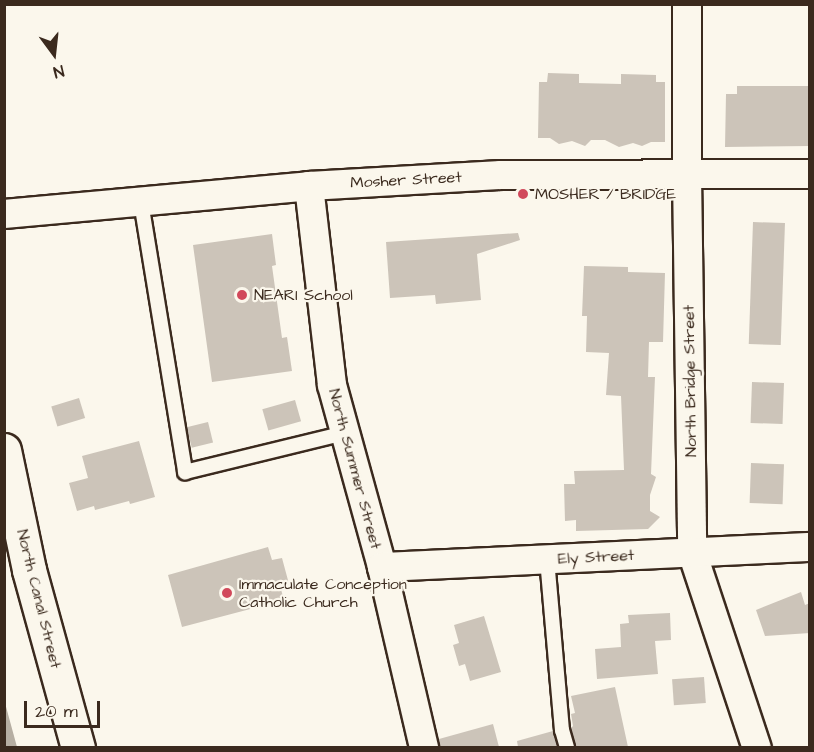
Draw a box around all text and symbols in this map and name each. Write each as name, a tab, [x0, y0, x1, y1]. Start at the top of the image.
north arrow	[24, 24, 84, 84]
text: N	[51, 59, 66, 83]
street label: Mosher Street	[350, 167, 462, 193]
place label: MOSHER / BRIDGE	[535, 184, 676, 204]
marker: MOSHER / BRIDGE	[516, 187, 530, 201]
place label: NEARI School	[254, 285, 353, 305]
marker: NEARI School	[235, 288, 249, 302]
street label: North Bridge Street	[679, 305, 701, 457]
street label: North Summer Street	[324, 387, 386, 551]
street label: North Canal Street	[12, 528, 66, 670]
street label: Ely Street	[557, 545, 635, 569]
place label: Immaculate Conception Catholic Church	[239, 574, 407, 612]
marker: Immaculate Conception Catholic Church	[220, 586, 234, 600]
scale bar	[27, 689, 104, 727]
text: 20 m	[35, 699, 78, 724]

